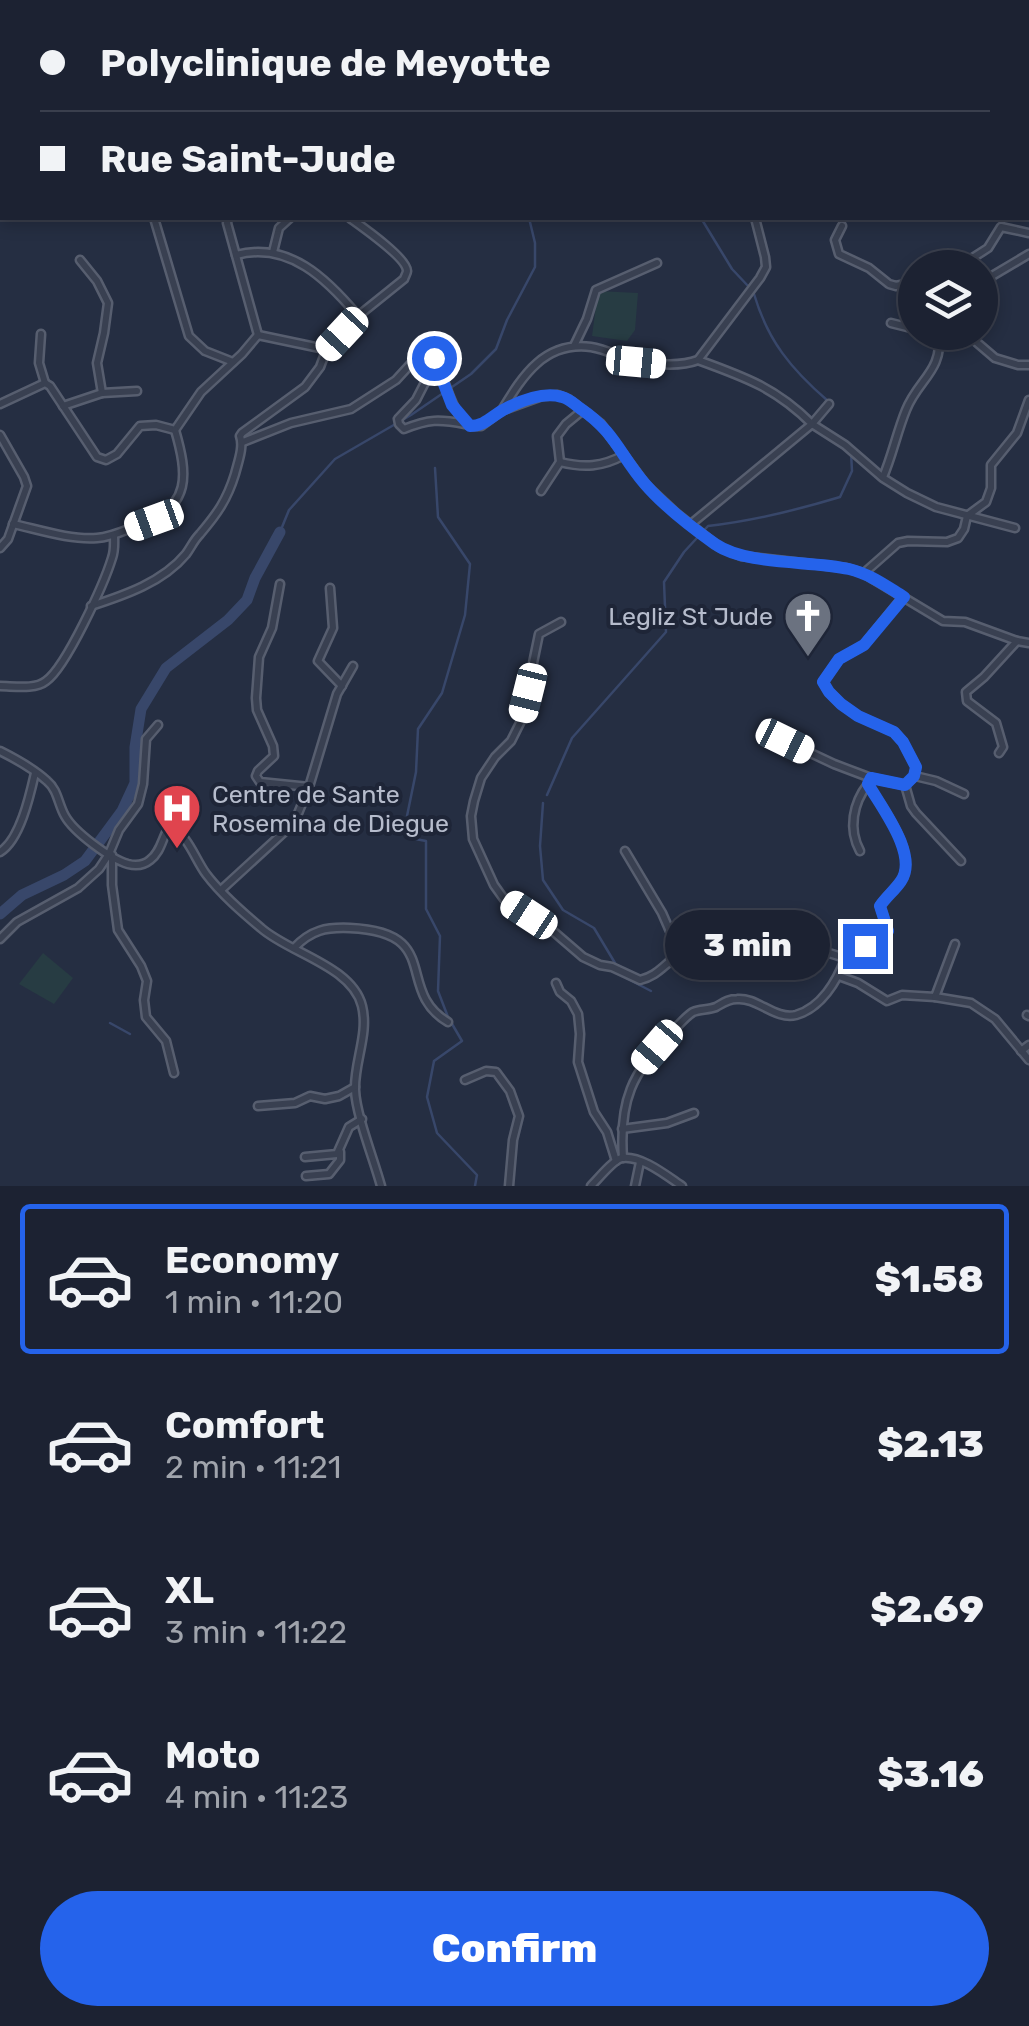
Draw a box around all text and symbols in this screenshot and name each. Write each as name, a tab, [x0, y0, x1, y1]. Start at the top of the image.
text: Polyclinique de Meyotte	[100, 40, 551, 86]
text: Rue Saint-Jude	[100, 136, 396, 182]
map controls	[898, 250, 998, 350]
button: layers	[898, 250, 998, 350]
car	[311, 302, 373, 366]
route start	[412, 336, 457, 381]
car	[605, 344, 667, 380]
car	[121, 496, 187, 544]
church icon: Legliz St Jude	[782, 590, 834, 658]
place label: Legliz St Jude	[608, 602, 773, 631]
car	[506, 660, 550, 726]
car	[751, 714, 819, 768]
place label: Centre de Sante Rosemina de Diegue	[212, 780, 449, 838]
hospital icon: Centre de Sante Rosemina de Diegue	[151, 782, 203, 850]
car	[496, 886, 562, 944]
callout: 3 min	[665, 911, 830, 981]
route end	[843, 924, 888, 969]
text: 3 min	[703, 926, 792, 964]
car	[626, 1015, 688, 1079]
icon: car	[45, 1234, 135, 1324]
text: Economy	[165, 1237, 339, 1283]
text: $1.58	[875, 1256, 984, 1302]
text: 1 min · 11:20	[165, 1283, 343, 1321]
icon: car	[45, 1399, 135, 1489]
text: Comfort	[165, 1402, 324, 1448]
text: $2.13	[877, 1421, 984, 1467]
text: 2 min · 11:21	[165, 1448, 342, 1486]
icon: car	[45, 1564, 135, 1654]
text: XL	[165, 1567, 214, 1613]
text: $2.69	[870, 1586, 984, 1632]
text: 3 min · 11:22	[165, 1613, 347, 1651]
icon: car	[45, 1729, 135, 1819]
text: Moto	[165, 1732, 261, 1778]
text: $3.16	[877, 1751, 984, 1797]
text: 4 min · 11:23	[165, 1778, 348, 1816]
button: Confirm	[40, 1891, 989, 2006]

